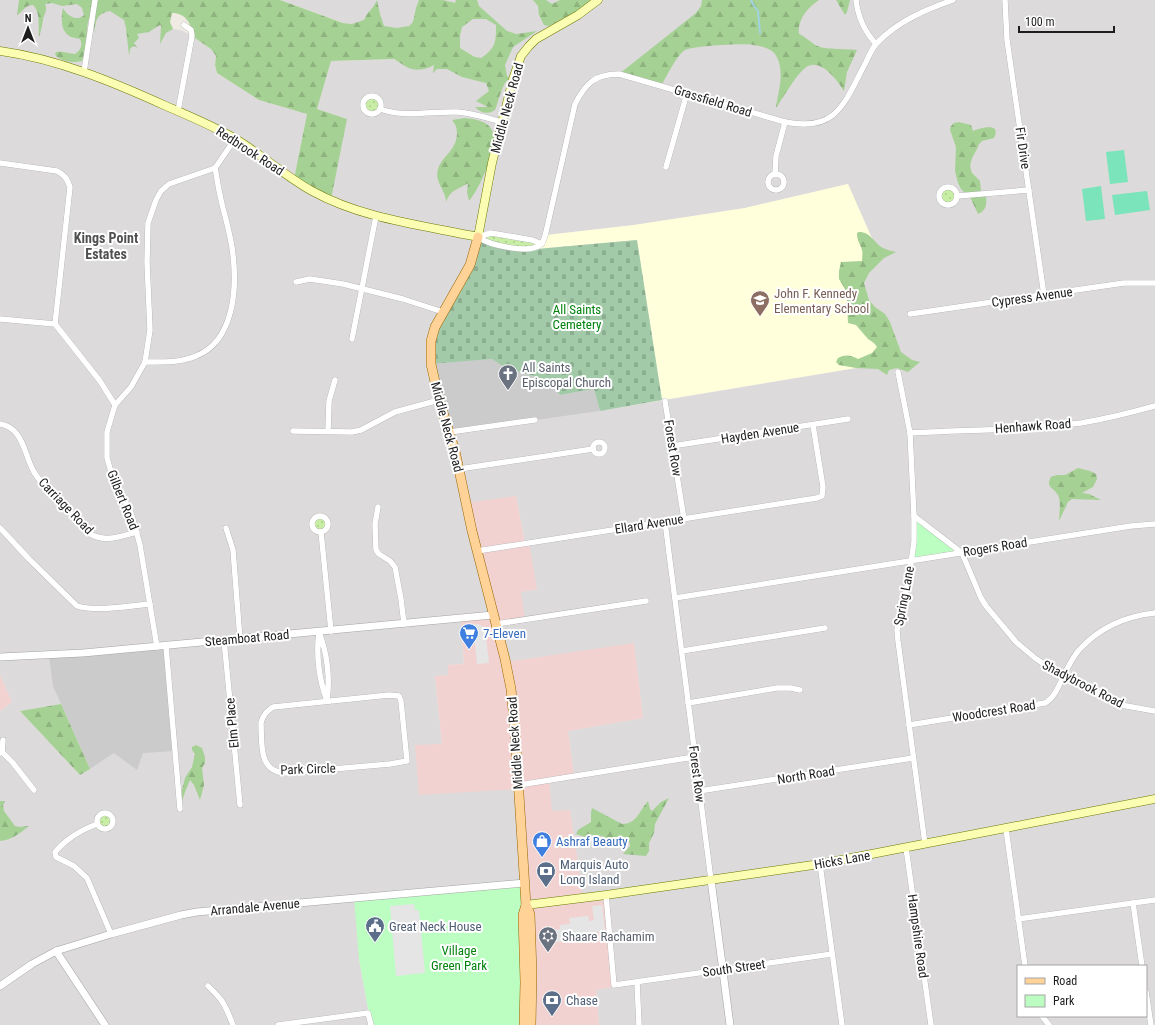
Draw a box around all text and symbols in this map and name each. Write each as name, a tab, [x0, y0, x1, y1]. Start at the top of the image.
north arrow	[8, 8, 48, 48]
scale bar	[1019, 8, 1114, 34]
text: N	[25, 12, 32, 25]
text: 100 m	[1025, 15, 1055, 29]
street label: Middle Neck Road	[488, 61, 526, 155]
street label: Grassfield Road	[672, 82, 754, 120]
street label: Redbrook Road	[213, 124, 287, 178]
street label: Fir Drive	[1013, 126, 1033, 170]
district label: Kings Point Estates	[74, 230, 138, 262]
street label: Cypress Avenue	[991, 284, 1073, 310]
place label: John F. Kennedy Elementary School	[774, 286, 869, 316]
school or university icon: John F. Kennedy Elementary School	[749, 289, 771, 317]
park label: All Saints Cemetery	[553, 302, 602, 332]
place label: All Saints Episcopal Church	[522, 360, 611, 390]
church icon: All Saints Episcopal Church	[497, 363, 519, 391]
street label: Middle Neck Road	[428, 380, 466, 474]
street label: Henhawk Road	[994, 416, 1072, 436]
street label: Forest Row	[661, 419, 685, 478]
street label: Hayden Avenue	[720, 419, 800, 447]
street label: Gilbert Road	[104, 468, 142, 532]
street label: Carriage Road	[35, 475, 97, 537]
street label: Ellard Avenue	[614, 511, 684, 537]
street label: Rogers Road	[962, 535, 1028, 559]
street label: Spring Lane	[891, 565, 917, 627]
supermarket icon: 7-Eleven	[458, 622, 480, 650]
place label: 7-Eleven	[483, 626, 526, 641]
street label: Steamboat Road	[204, 627, 290, 649]
street label: Shadybrook Road	[1040, 657, 1126, 711]
street label: Middle Neck Road	[504, 696, 526, 790]
street label: Elm Place	[222, 697, 242, 749]
street label: Woodcrest Road	[951, 697, 1037, 725]
street label: Forest Row	[686, 745, 708, 804]
street label: Park Circle	[280, 761, 336, 777]
street label: North Road	[776, 763, 836, 787]
shop icon: Ashraf Beauty	[531, 830, 553, 858]
place label: Ashraf Beauty	[556, 834, 628, 849]
street label: Hicks Lane	[813, 848, 871, 872]
place label: Marquis Auto Long Island	[560, 857, 629, 887]
bank icon: Marquis Auto Long Island	[535, 860, 557, 888]
street label: Hampshire Road	[905, 893, 931, 979]
street label: Arrandale Avenue	[210, 896, 300, 918]
public building icon: Great Neck House	[364, 915, 386, 943]
place label: Great Neck House	[389, 919, 482, 934]
synagogue icon: Shaare Rachamim	[537, 925, 559, 953]
place label: Shaare Rachamim	[562, 929, 655, 944]
park label: Village Green Park	[431, 943, 487, 973]
street label: South Street	[702, 956, 766, 980]
legend	[1017, 965, 1147, 1017]
text: Road	[1053, 974, 1077, 988]
bank icon: Chase	[541, 989, 563, 1017]
place label: Chase	[566, 993, 598, 1008]
text: Park	[1053, 994, 1075, 1008]

